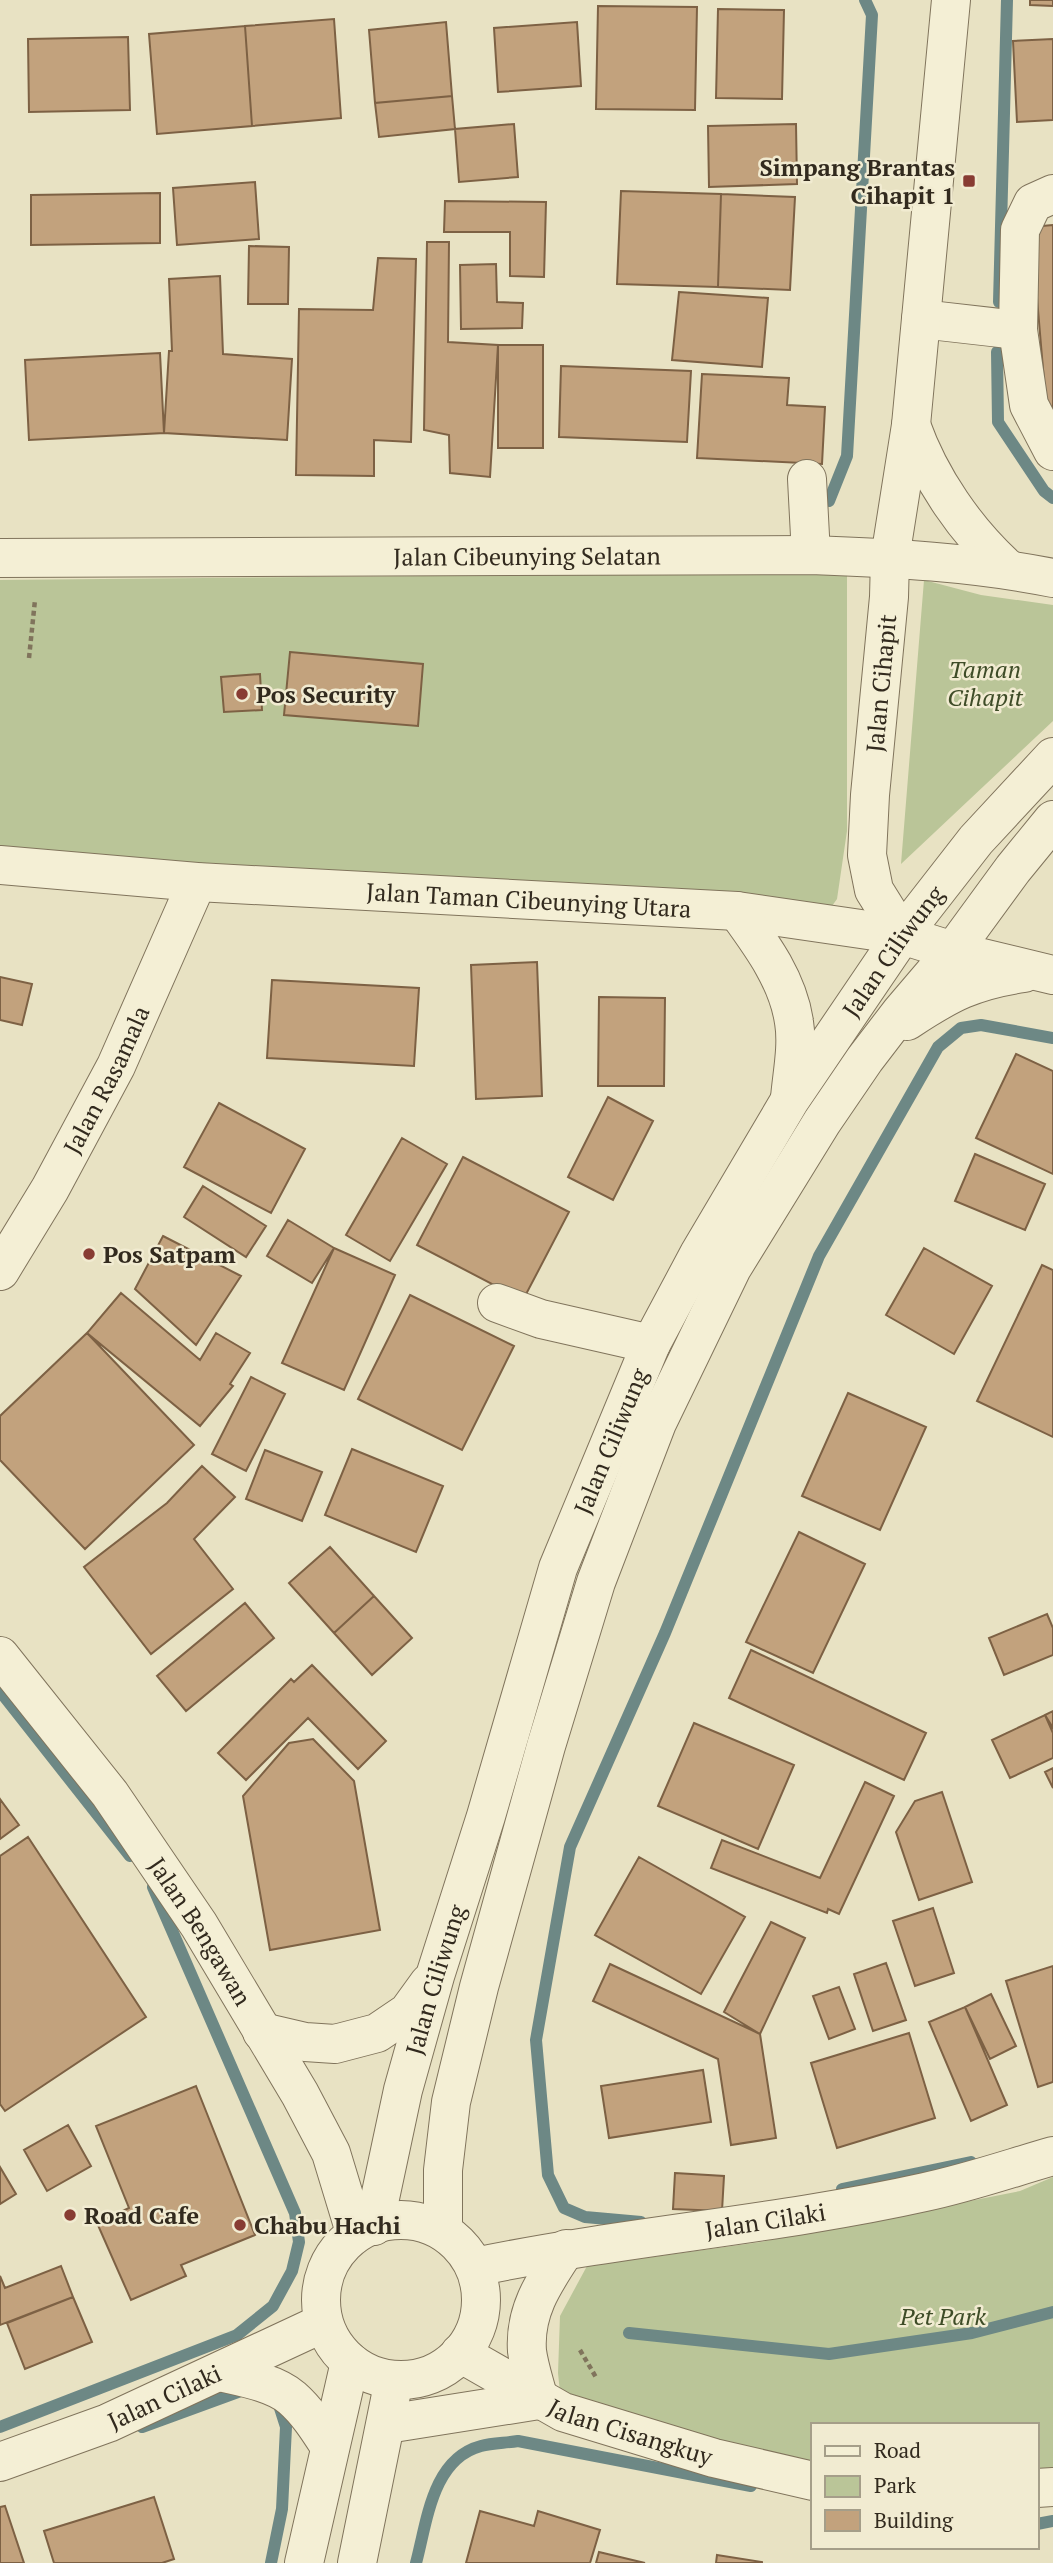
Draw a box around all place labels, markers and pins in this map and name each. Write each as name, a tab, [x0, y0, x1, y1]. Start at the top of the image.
place label: Simpang Brantas Cihapit 1	[759, 151, 955, 211]
marker: Simpang Brantas Cihapit 1	[961, 173, 977, 189]
place label: Pos Security	[256, 678, 397, 710]
marker: Pos Security	[234, 686, 250, 702]
place label: Pos Satpam	[103, 1238, 236, 1270]
marker: Pos Satpam	[81, 1246, 97, 1262]
place label: Road Cafe	[84, 2199, 199, 2231]
marker: Road Cafe	[62, 2207, 78, 2223]
place label: Chabu Hachi	[254, 2209, 401, 2241]
marker: Chabu Hachi	[232, 2217, 248, 2233]

